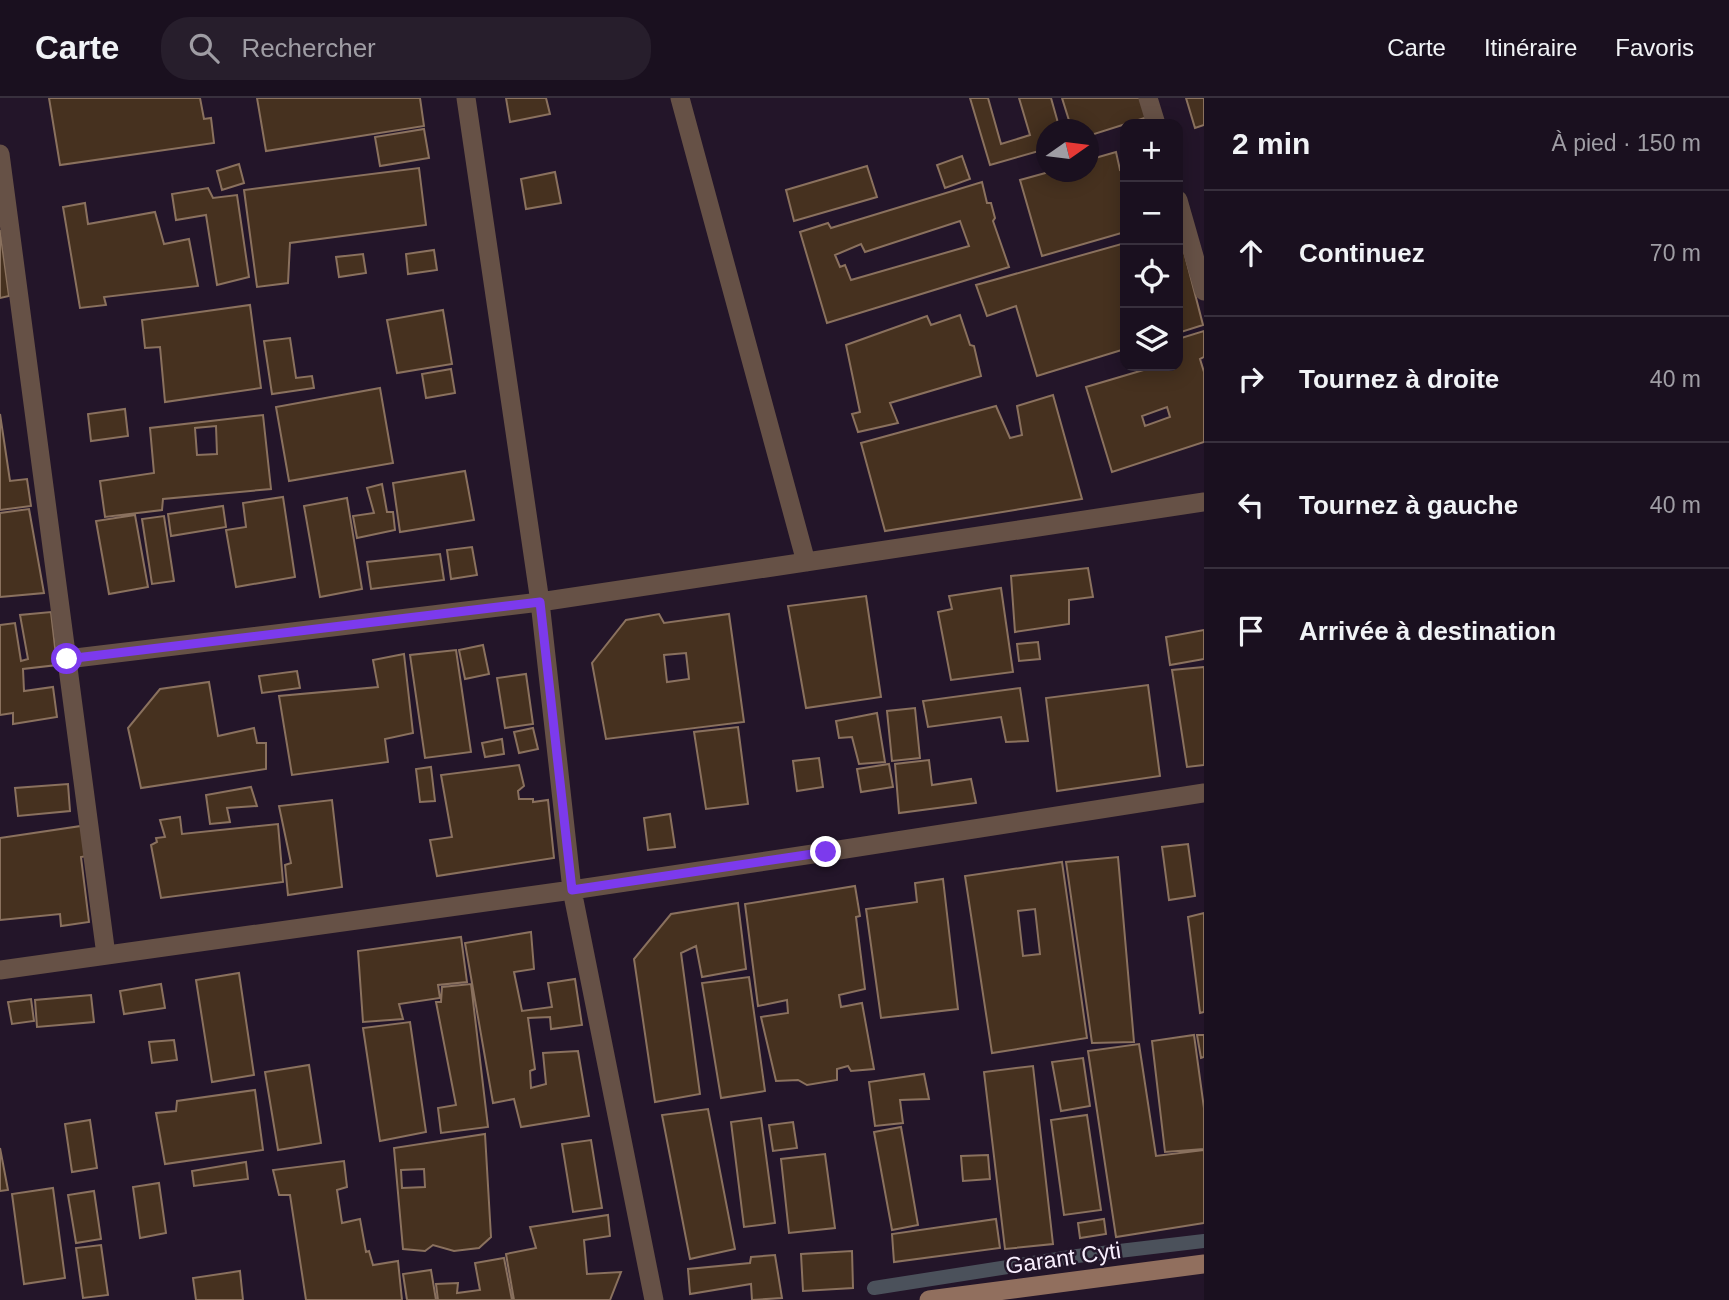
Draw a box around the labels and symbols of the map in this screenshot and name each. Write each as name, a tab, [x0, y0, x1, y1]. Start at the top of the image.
north arrow	[1036, 119, 1099, 182]
route start	[51, 643, 82, 674]
route end	[810, 836, 841, 867]
street label: Garant Cyti	[1004, 1237, 1122, 1279]

